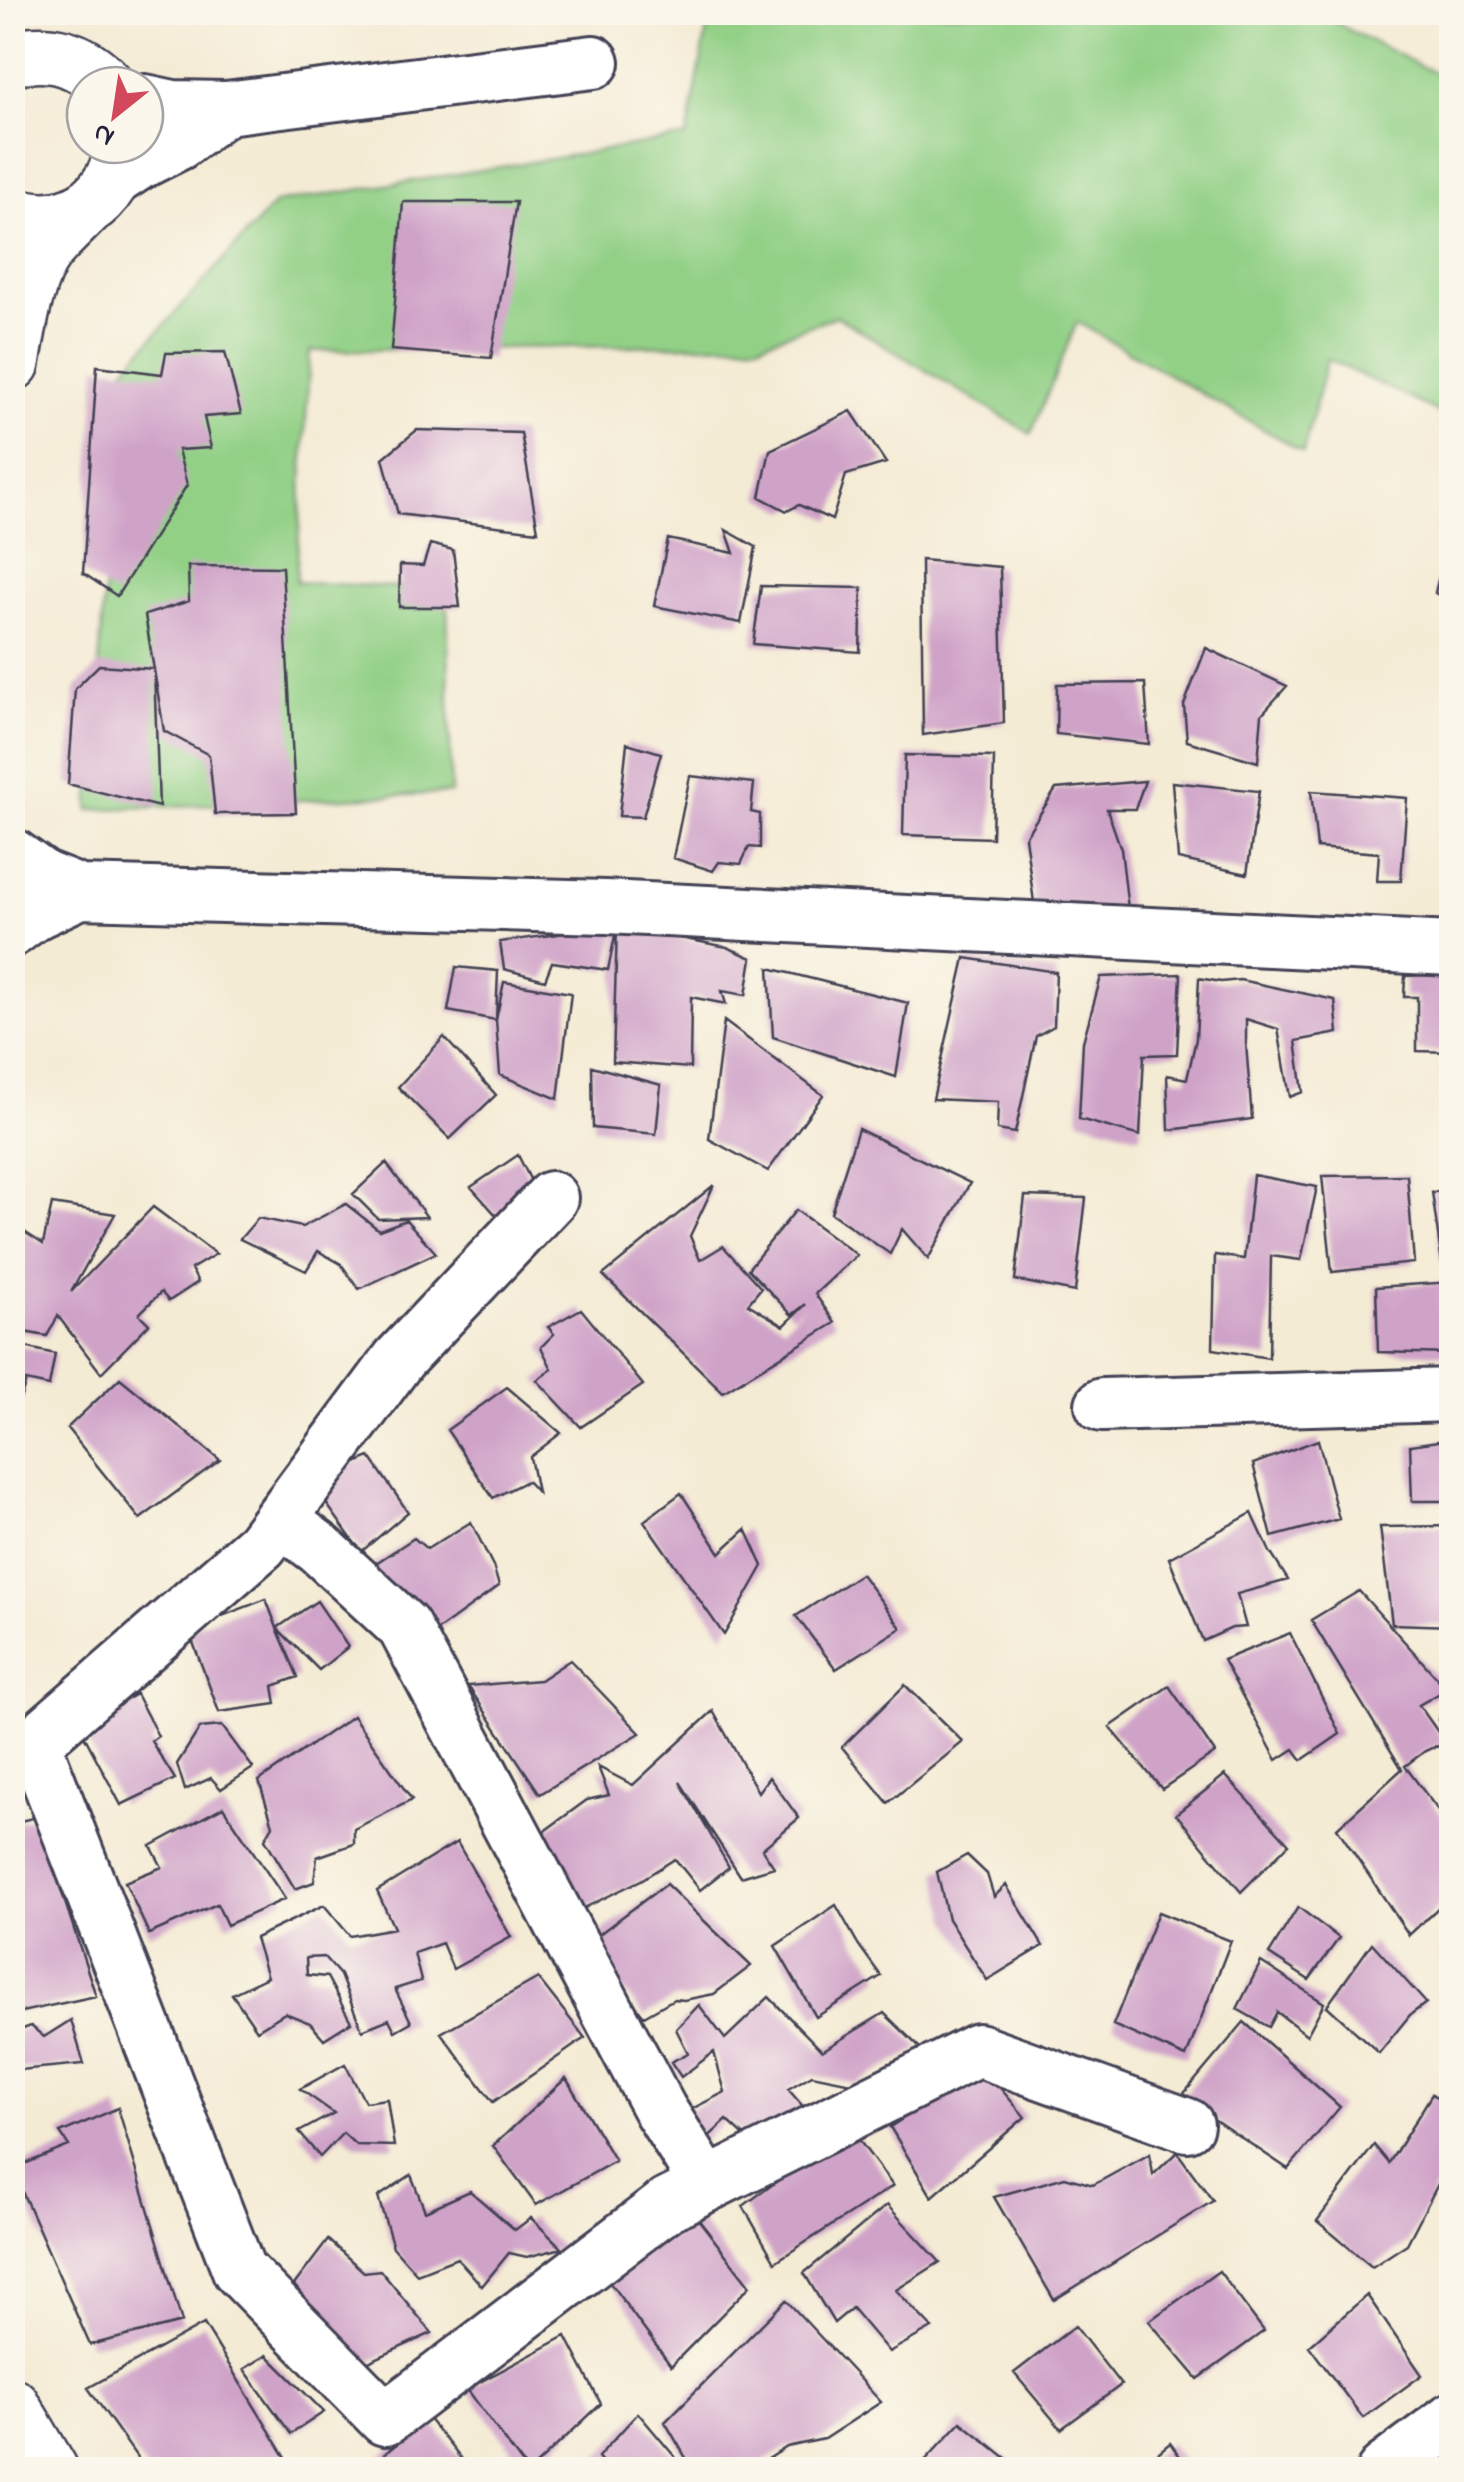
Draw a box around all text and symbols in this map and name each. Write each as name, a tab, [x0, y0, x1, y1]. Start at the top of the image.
north arrow	[65, 65, 165, 165]
text: N	[86, 111, 123, 156]

